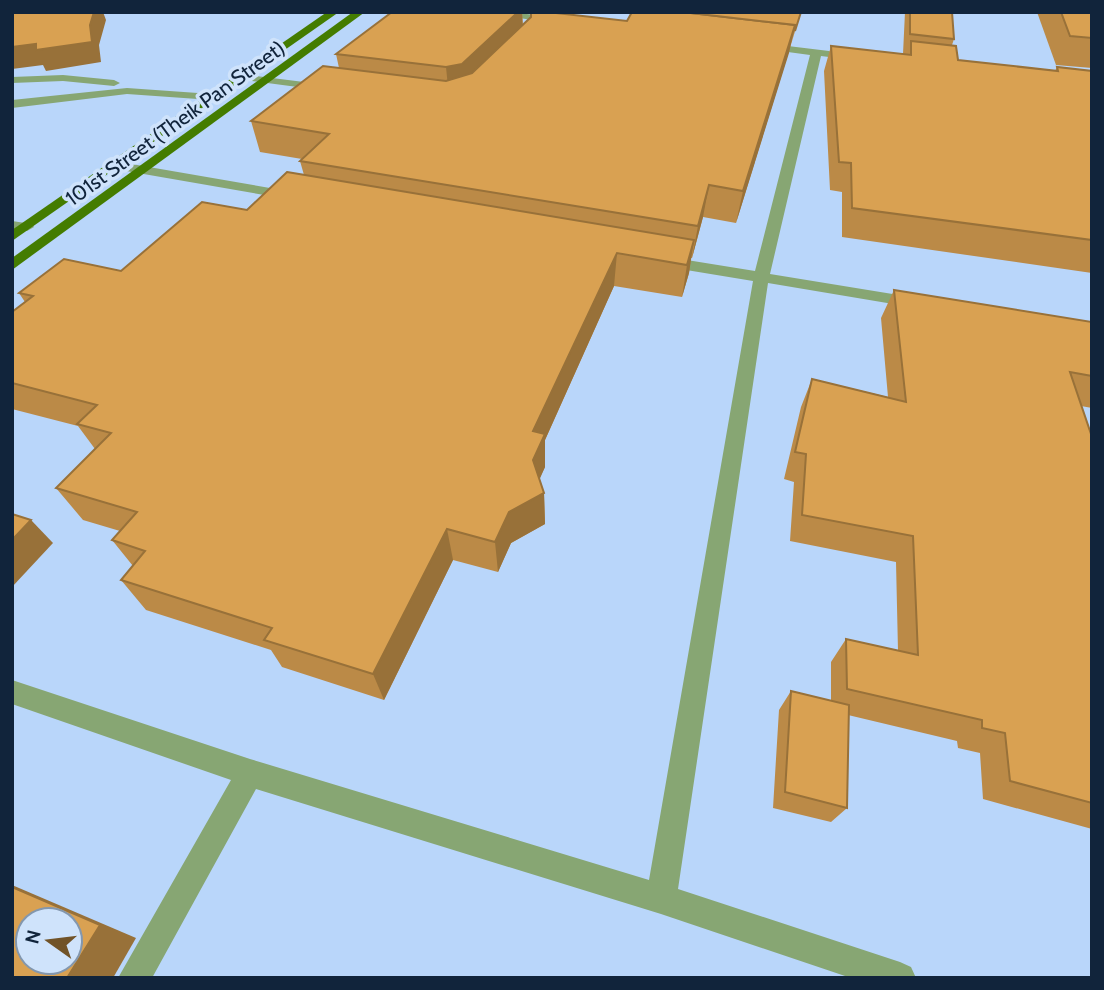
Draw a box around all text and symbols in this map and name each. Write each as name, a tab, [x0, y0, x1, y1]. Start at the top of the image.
street label: 101st Street (Theik Pan Street)	[61, 35, 289, 211]
north arrow	[14, 906, 84, 976]
text: N	[20, 928, 46, 946]

